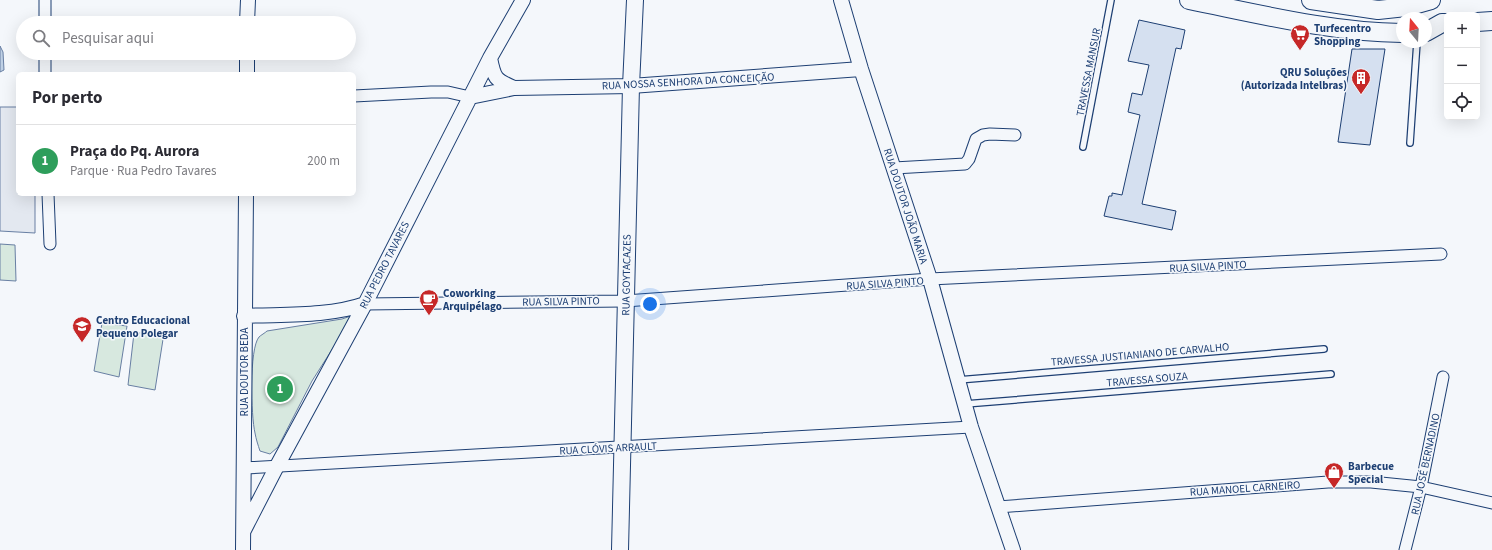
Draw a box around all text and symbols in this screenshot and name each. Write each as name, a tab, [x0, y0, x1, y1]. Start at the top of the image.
north arrow	[1396, 12, 1432, 48]
map controls	[1444, 12, 1480, 120]
button: +	[1444, 12, 1480, 48]
search box	[16, 16, 356, 60]
place label: Turfecentro Shopping	[1314, 21, 1371, 49]
supermarket icon: Turfecentro Shopping	[1289, 23, 1311, 51]
icon: search	[30, 27, 52, 49]
street label: TRAVESSA MANSUR	[1073, 27, 1104, 117]
text: Pesquisar aqui	[62, 28, 154, 49]
button: −	[1444, 48, 1480, 84]
place label: QRU Soluções (Autorizada Intelbras)	[1241, 65, 1347, 93]
building icon: QRU Soluções (Autorizada Intelbras)	[1350, 67, 1372, 95]
street label: RUA NOSSA SENHORA DA CONCEIÇÃO	[601, 69, 775, 94]
button: locate	[1444, 84, 1480, 120]
text: Por perto	[32, 86, 102, 110]
text: Praça do Pq. Aurora	[70, 141, 199, 162]
street label: RUA DOUTOR JOÃO MARIA	[880, 146, 931, 266]
text: 1	[42, 152, 48, 170]
text: 200 m	[307, 152, 340, 170]
text: Parque · Rua Pedro Tavares	[70, 162, 216, 180]
street label: RUA PEDRO TAVARES	[356, 219, 413, 312]
street label: RUA GOYTACAZES	[618, 234, 635, 316]
street label: RUA SILVA PINTO	[1169, 257, 1247, 276]
street label: RUA SILVA PINTO	[846, 273, 924, 294]
place label: Coworking Arquipélago	[442, 286, 502, 314]
cafe icon: Coworking Arquipélago	[418, 288, 440, 316]
street label: RUA SILVA PINTO	[522, 293, 600, 310]
your location	[640, 294, 660, 314]
place label: Centro Educacional Pequeno Polegar	[96, 313, 191, 341]
school or university icon: Centro Educacional Pequeno Polegar	[71, 315, 93, 343]
street label: RUA DOUTOR BEDA	[237, 328, 252, 416]
street label: TRAVESSA JUSTIANIANO DE CARVALHO	[1050, 339, 1230, 370]
street label: TRAVESSA SOUZA	[1106, 368, 1188, 391]
pin: 1	[267, 374, 293, 404]
street label: RUA JOSÉ BERNADINO	[1407, 412, 1444, 516]
street label: RUA CLÓVIS ARRAULT	[559, 438, 657, 459]
place label: Barbecue Special	[1348, 459, 1394, 487]
shop icon: Barbecue Special	[1323, 461, 1345, 489]
street label: RUA MANOEL CARNEIRO	[1189, 477, 1301, 500]

